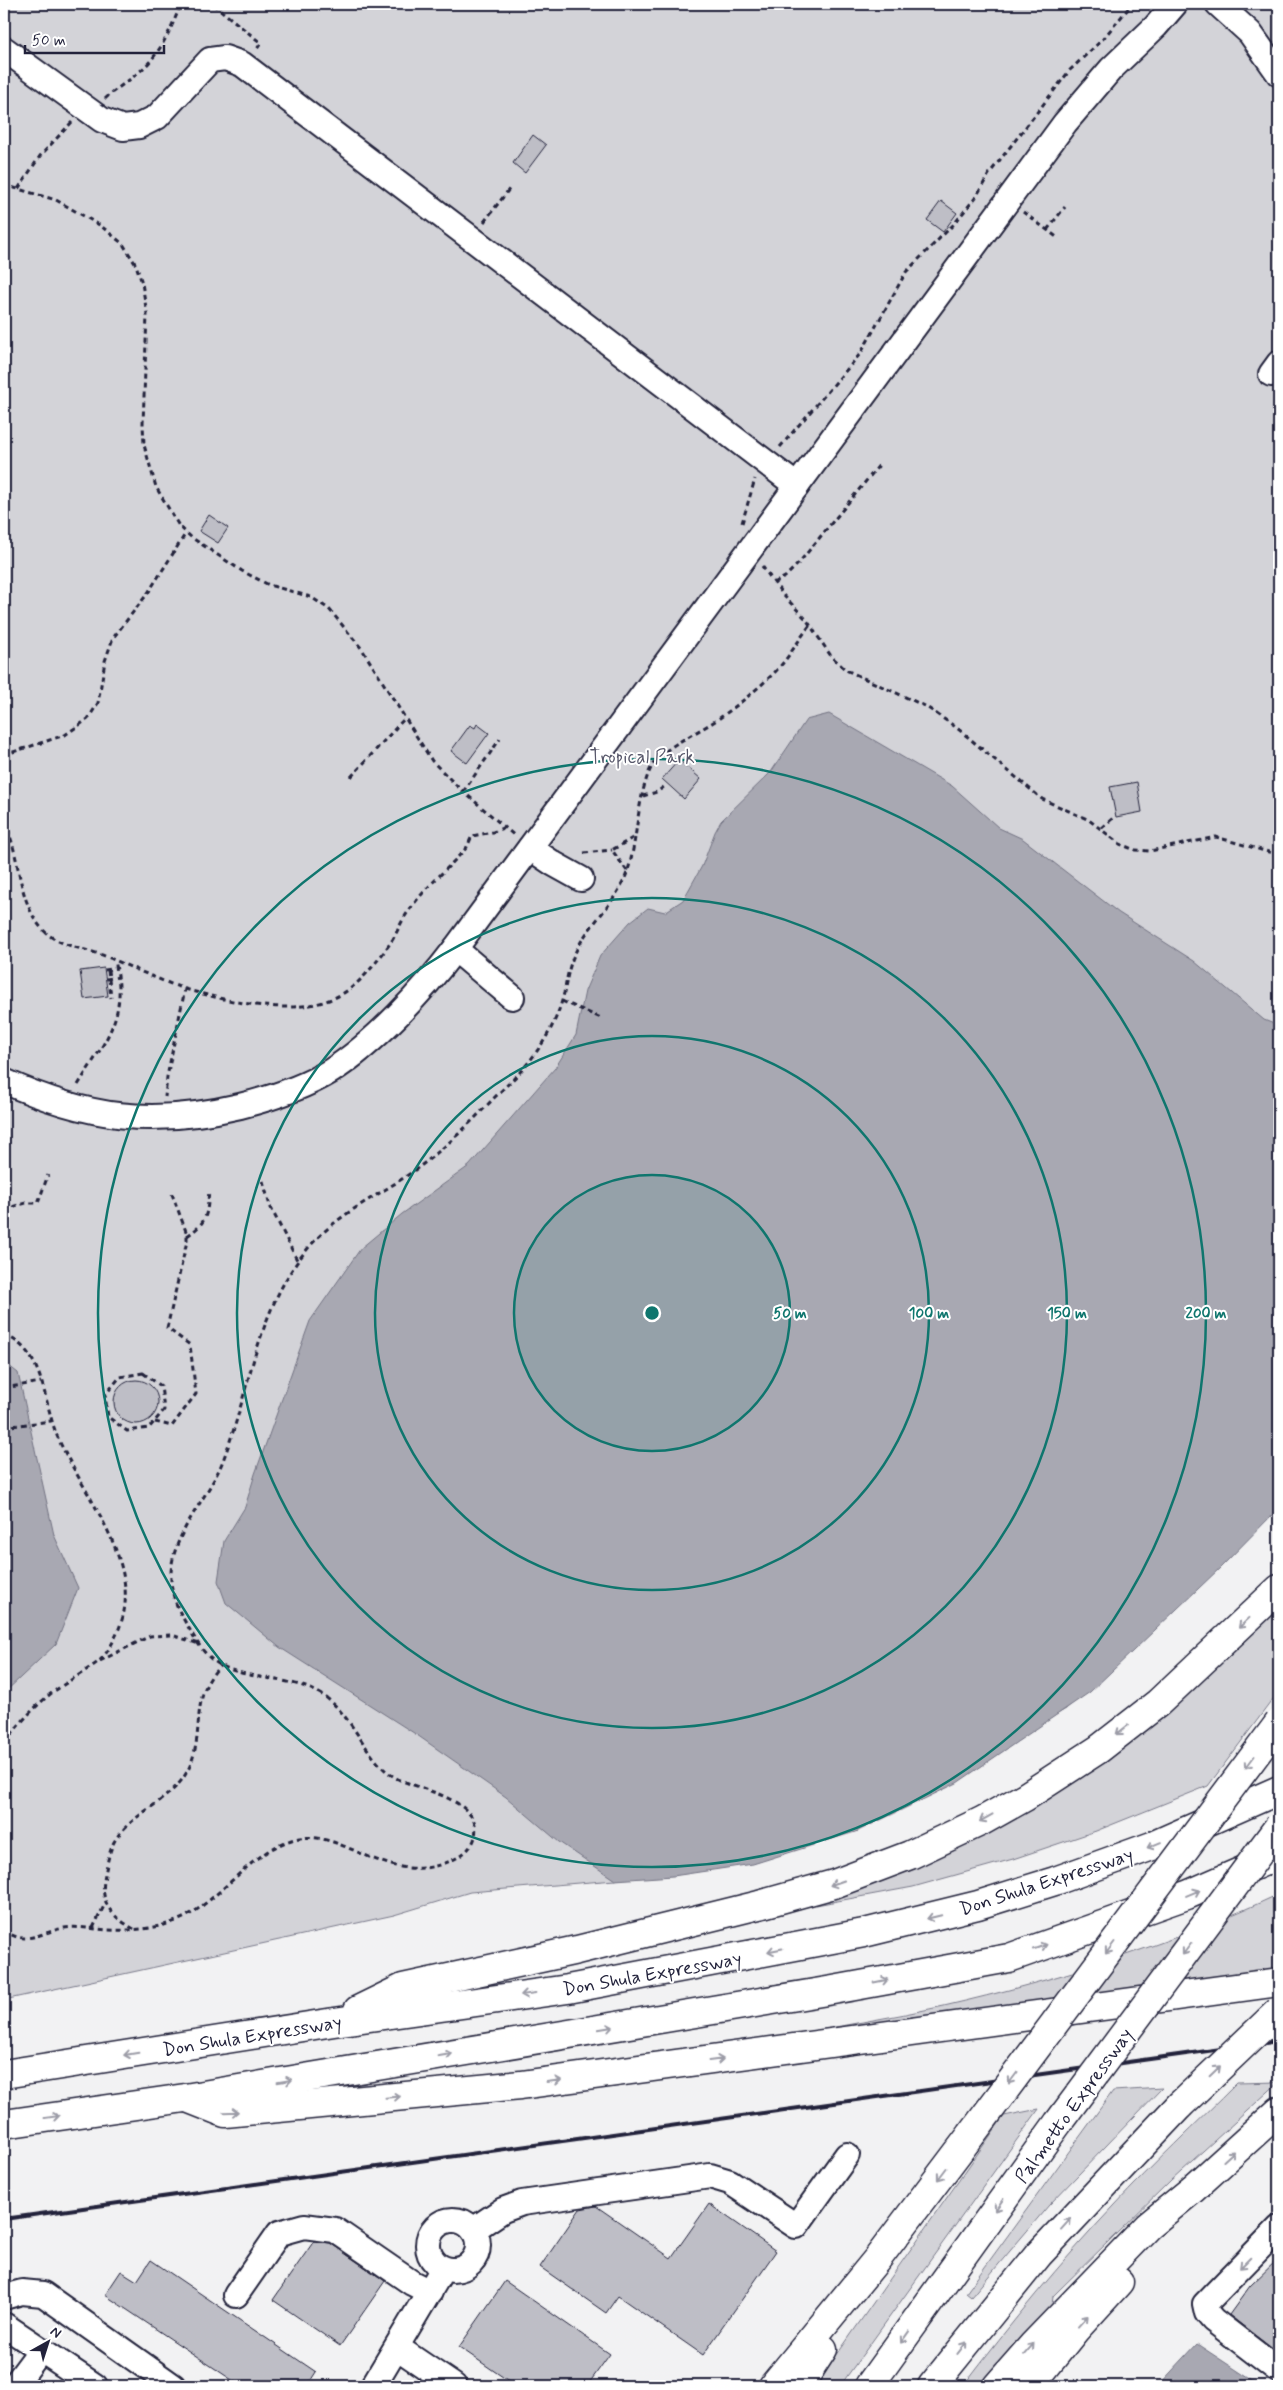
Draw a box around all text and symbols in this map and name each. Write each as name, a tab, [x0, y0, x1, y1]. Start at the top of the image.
scale bar	[25, 22, 164, 54]
text: 50 m	[32, 31, 66, 51]
park label: Tropical Park	[589, 745, 695, 770]
centre of rings	[643, 1304, 661, 1322]
text: 50 m	[773, 1304, 807, 1324]
text: 100 m	[909, 1304, 949, 1324]
text: 150 m	[1047, 1304, 1087, 1324]
text: 200 m	[1186, 1304, 1227, 1324]
one-way arrow	[1238, 1617, 1250, 1629]
one-way arrow	[1116, 1725, 1129, 1736]
one-way arrow	[1245, 1755, 1255, 1769]
one-way arrow	[979, 1814, 994, 1824]
one-way arrow	[1147, 1840, 1162, 1850]
street label: Don Shula Expressway	[957, 1843, 1137, 1923]
one-way arrow	[829, 1878, 845, 1888]
one-way arrow	[1185, 1887, 1200, 1897]
one-way arrow	[926, 1913, 942, 1922]
one-way arrow	[1105, 1941, 1116, 1954]
one-way arrow	[1031, 1942, 1047, 1951]
one-way arrow	[1182, 1942, 1193, 1955]
street label: Don Shula Expressway	[561, 1946, 744, 2003]
one-way arrow	[767, 1946, 783, 1956]
one-way arrow	[873, 1976, 889, 1986]
one-way arrow	[521, 1990, 537, 2000]
street label: Don Shula Expressway	[161, 2010, 344, 2064]
one-way arrow	[597, 2023, 613, 2033]
street label: Palmetto Expressway	[1010, 2023, 1140, 2189]
one-way arrow	[123, 2049, 139, 2059]
one-way arrow	[437, 2049, 453, 2059]
one-way arrow	[707, 2055, 723, 2065]
one-way arrow	[1209, 2065, 1222, 2077]
one-way arrow	[1008, 2071, 1019, 2084]
one-way arrow	[277, 2076, 293, 2086]
one-way arrow	[546, 2076, 562, 2086]
one-way arrow	[384, 2093, 400, 2102]
one-way arrow	[222, 2107, 239, 2117]
one-way arrow	[44, 2112, 60, 2122]
one-way arrow	[1222, 2150, 1235, 2162]
one-way arrow	[937, 2167, 947, 2181]
one-way arrow	[994, 2198, 1004, 2212]
one-way arrow	[1061, 2217, 1072, 2230]
one-way arrow	[1239, 2256, 1251, 2269]
one-way arrow	[1077, 2315, 1089, 2328]
north arrow	[22, 2318, 72, 2368]
text: N	[46, 2323, 65, 2343]
one-way arrow	[899, 2330, 910, 2343]
one-way arrow	[956, 2342, 967, 2355]
one-way arrow	[1024, 2343, 1035, 2356]

